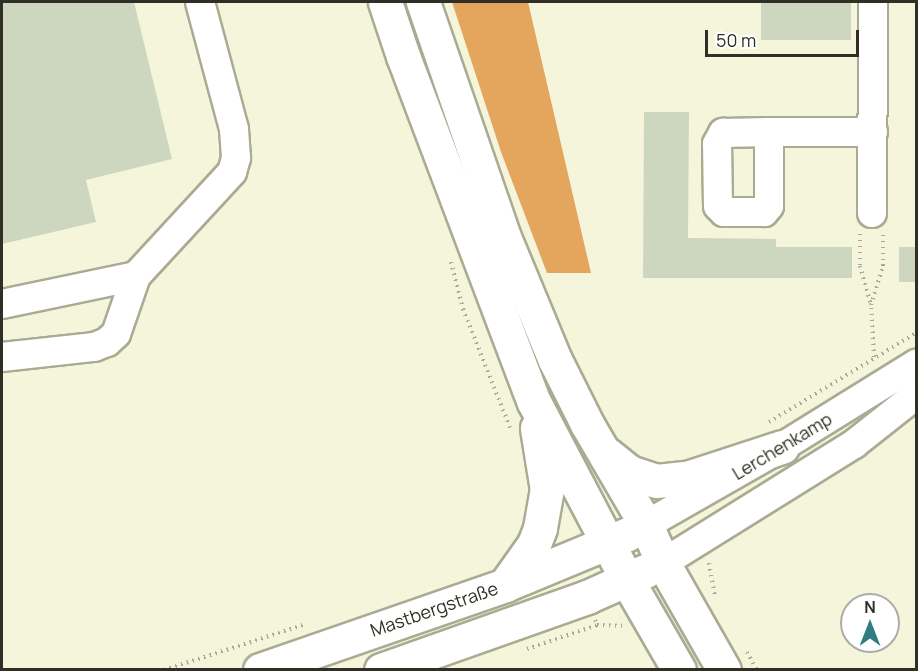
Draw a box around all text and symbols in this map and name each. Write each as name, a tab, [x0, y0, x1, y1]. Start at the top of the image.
scale bar	[708, 18, 862, 56]
text: 50 m	[716, 28, 756, 52]
street label: Lerchenkamp	[728, 408, 836, 484]
street label: Mastbergstraße	[367, 577, 501, 641]
north arrow	[840, 593, 900, 653]
text: N	[864, 596, 876, 618]

